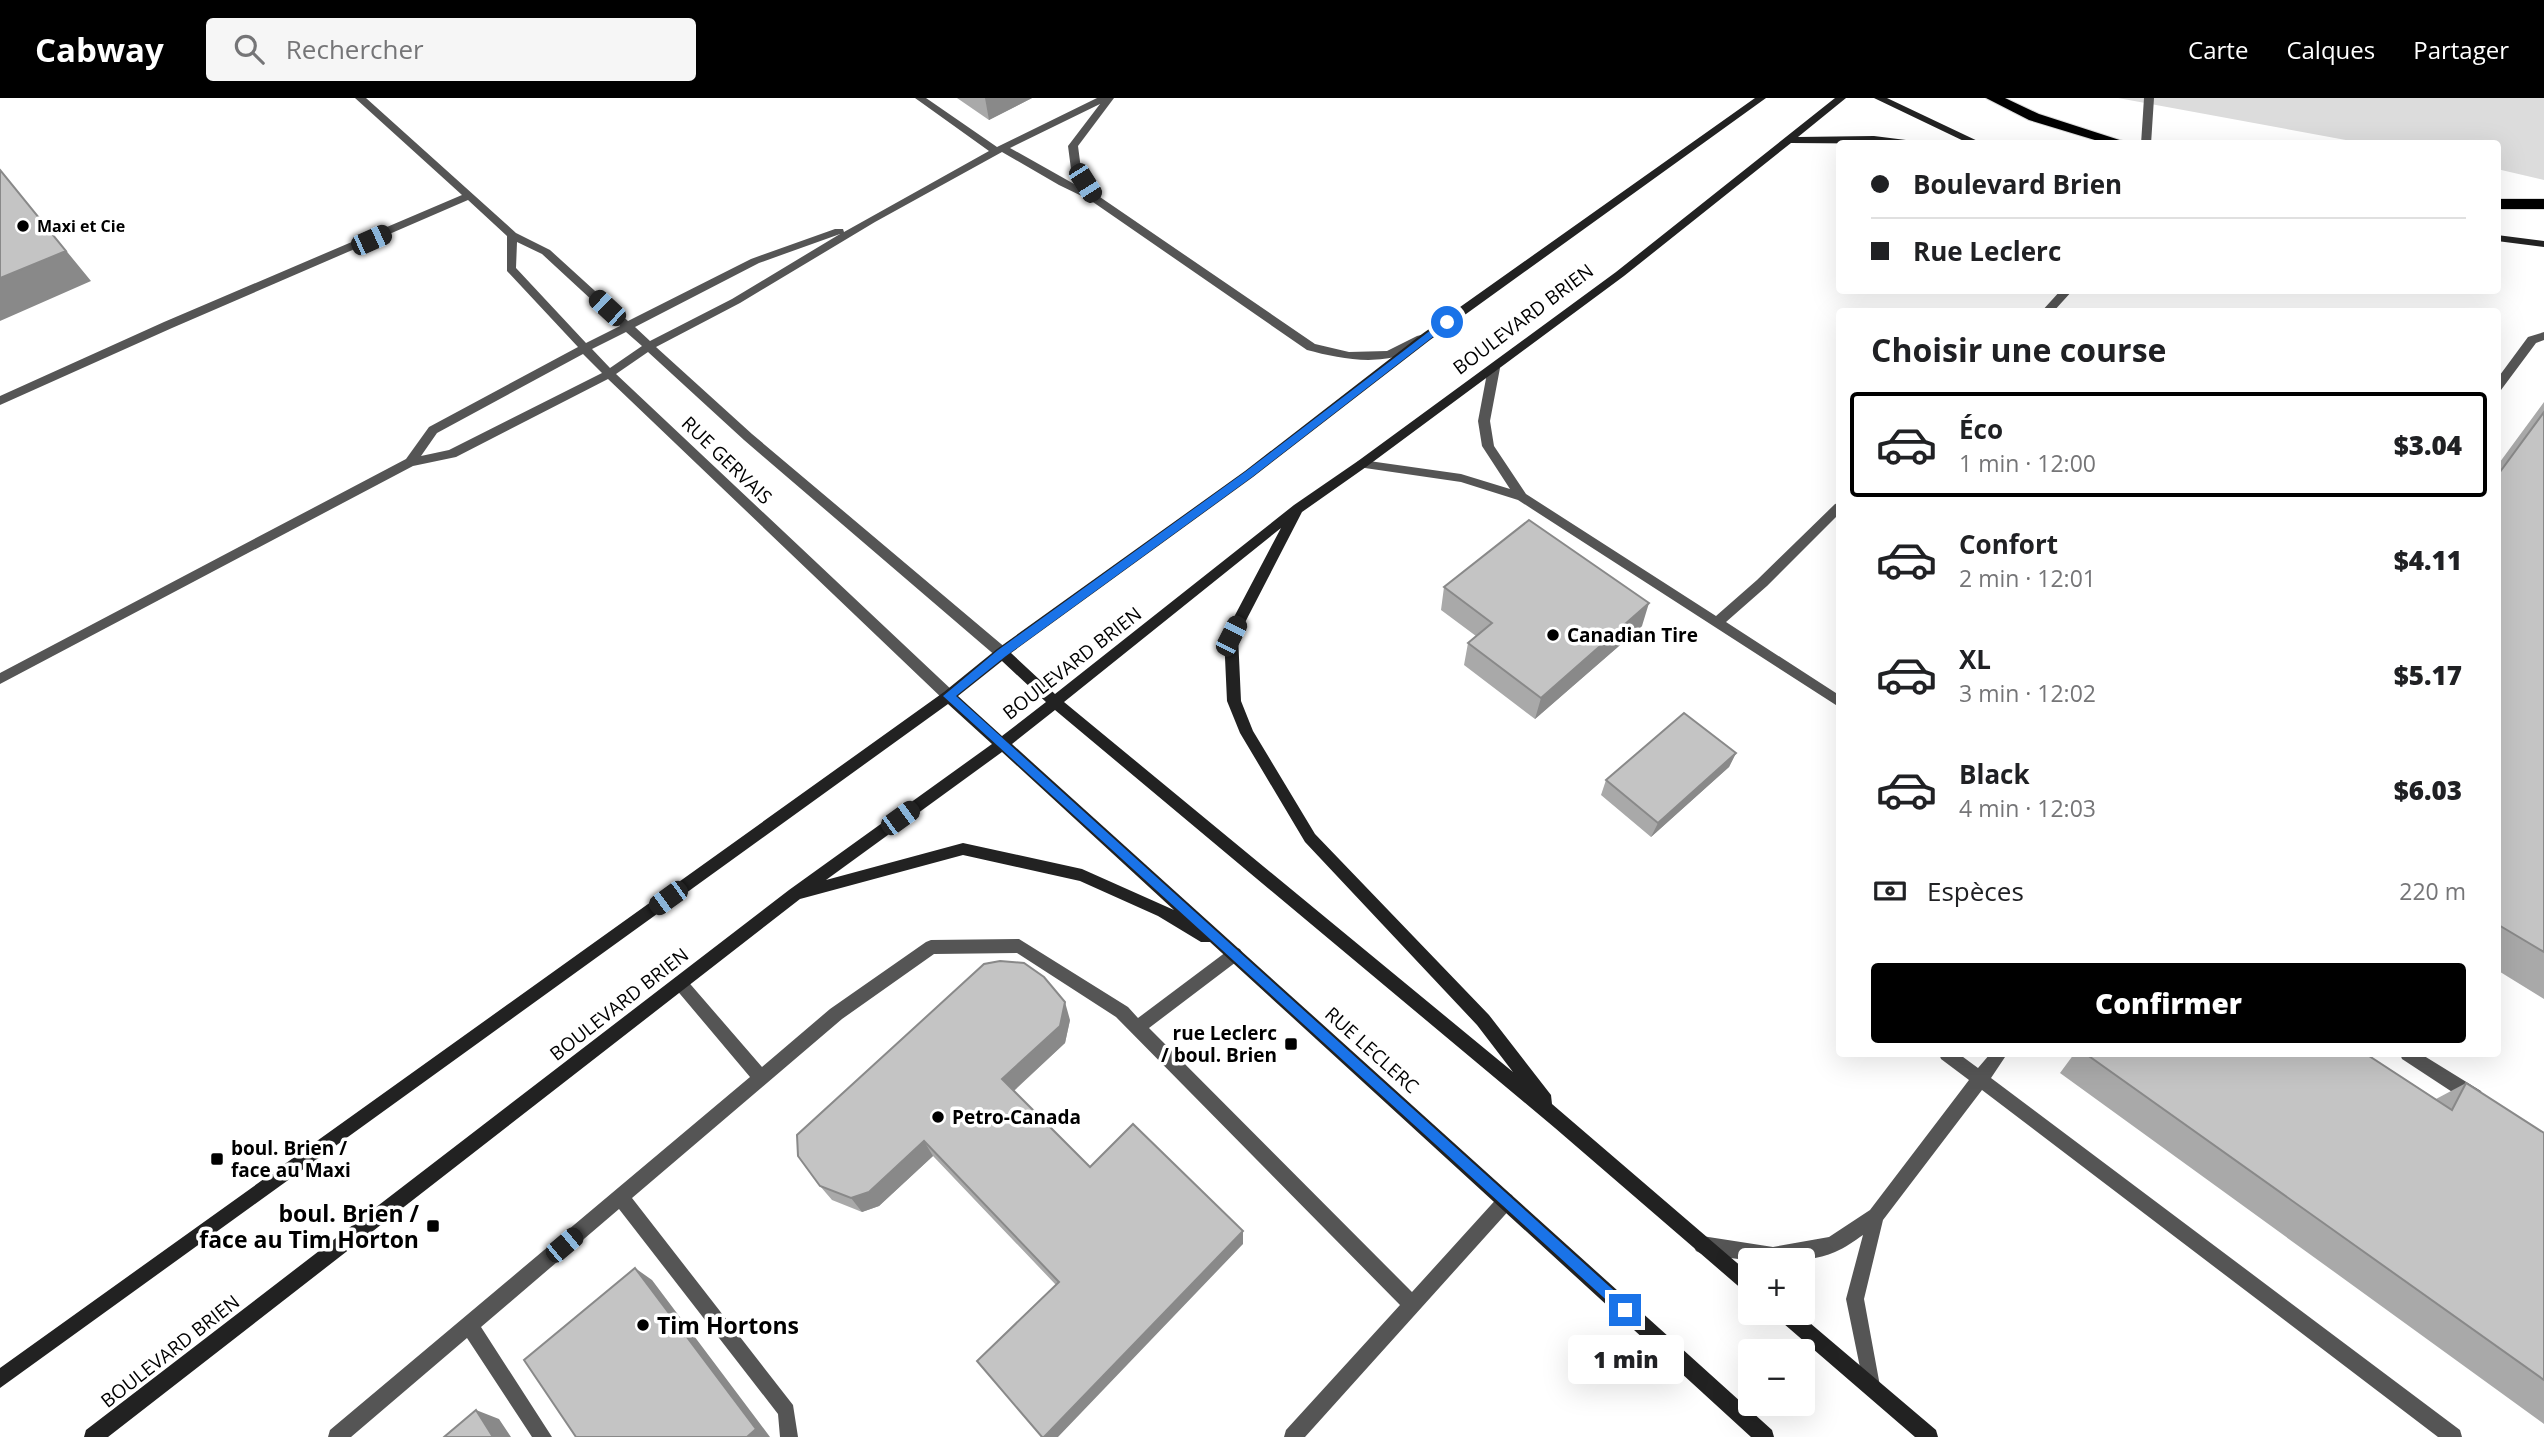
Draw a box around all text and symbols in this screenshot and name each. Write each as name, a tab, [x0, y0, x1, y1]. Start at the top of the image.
search box	[206, 18, 696, 81]
text: Cabway	[35, 27, 164, 72]
icon: search	[230, 30, 268, 68]
text: Rechercher	[286, 31, 424, 67]
text: Carte	[2188, 33, 2248, 66]
text: Calques	[2286, 33, 2375, 66]
text: Partager	[2413, 33, 2509, 66]
car	[1065, 160, 1106, 206]
text: Boulevard Brien	[1913, 166, 2122, 202]
place label: Maxi et Cie	[37, 215, 125, 237]
marker: Maxi et Cie	[15, 218, 31, 234]
car	[348, 222, 395, 258]
text: Rue Leclerc	[1913, 233, 2061, 269]
street label: BOULEVARD BRIEN	[1448, 258, 1598, 380]
car	[585, 286, 630, 330]
route start	[1431, 306, 1463, 338]
text: Choisir une course	[1871, 328, 2166, 371]
street label: RUE GERVAIS	[676, 410, 778, 510]
text: Éco	[1959, 411, 2003, 447]
icon: car	[1875, 413, 1938, 476]
text: $3.04	[2394, 427, 2462, 463]
text: 1 min · 12:00	[1959, 447, 2096, 479]
text: Confort	[1959, 526, 2058, 562]
icon: car	[1875, 528, 1938, 591]
text: $4.11	[2394, 542, 2462, 578]
text: 2 min · 12:01	[1959, 562, 2096, 594]
street label: BOULEVARD BRIEN	[997, 601, 1147, 725]
car	[1213, 613, 1250, 659]
place label: Canadian Tire	[1567, 622, 1698, 648]
marker: Canadian Tire	[1545, 627, 1561, 643]
text: XL	[1959, 641, 1991, 677]
icon: car	[1875, 643, 1938, 706]
text: $5.17	[2394, 657, 2462, 693]
text: 3 min · 12:02	[1959, 677, 2096, 709]
text: Black	[1959, 756, 2030, 792]
icon: car	[1875, 758, 1938, 821]
text: $6.03	[2394, 772, 2462, 808]
text: 4 min · 12:03	[1959, 792, 2096, 824]
car	[877, 797, 924, 839]
icon: cash	[1871, 872, 1909, 910]
text: Espèces	[1927, 873, 2024, 909]
text: 220 m	[2399, 875, 2466, 907]
car	[645, 877, 692, 919]
street label: BOULEVARD BRIEN	[544, 942, 694, 1066]
button: Confirmer	[1871, 963, 2466, 1043]
street label: RUE LECLERC	[1320, 1001, 1424, 1099]
place label: rue Leclerc / boul. Brien	[1161, 1020, 1277, 1068]
marker: rue Leclerc / boul. Brien	[1283, 1036, 1299, 1052]
place label: Petro-Canada	[952, 1104, 1081, 1130]
marker: Petro-Canada	[930, 1109, 946, 1125]
place label: boul. Brien / face au Maxi	[231, 1135, 351, 1183]
marker: boul. Brien / face au Maxi	[209, 1151, 225, 1167]
place label: boul. Brien / face au Tim Horton	[199, 1197, 419, 1255]
marker: boul. Brien / face au Tim Horton	[425, 1218, 441, 1234]
car	[542, 1223, 587, 1267]
map controls	[1738, 1248, 1815, 1416]
button: +	[1738, 1248, 1815, 1325]
street label: BOULEVARD BRIEN	[95, 1289, 245, 1413]
route end	[1609, 1294, 1641, 1326]
place label: Tim Hortons	[657, 1309, 799, 1341]
marker: Tim Hortons	[635, 1317, 651, 1333]
callout: 1 min	[1567, 1334, 1683, 1384]
button: −	[1738, 1339, 1815, 1416]
text: 1 min	[1593, 1343, 1659, 1375]

